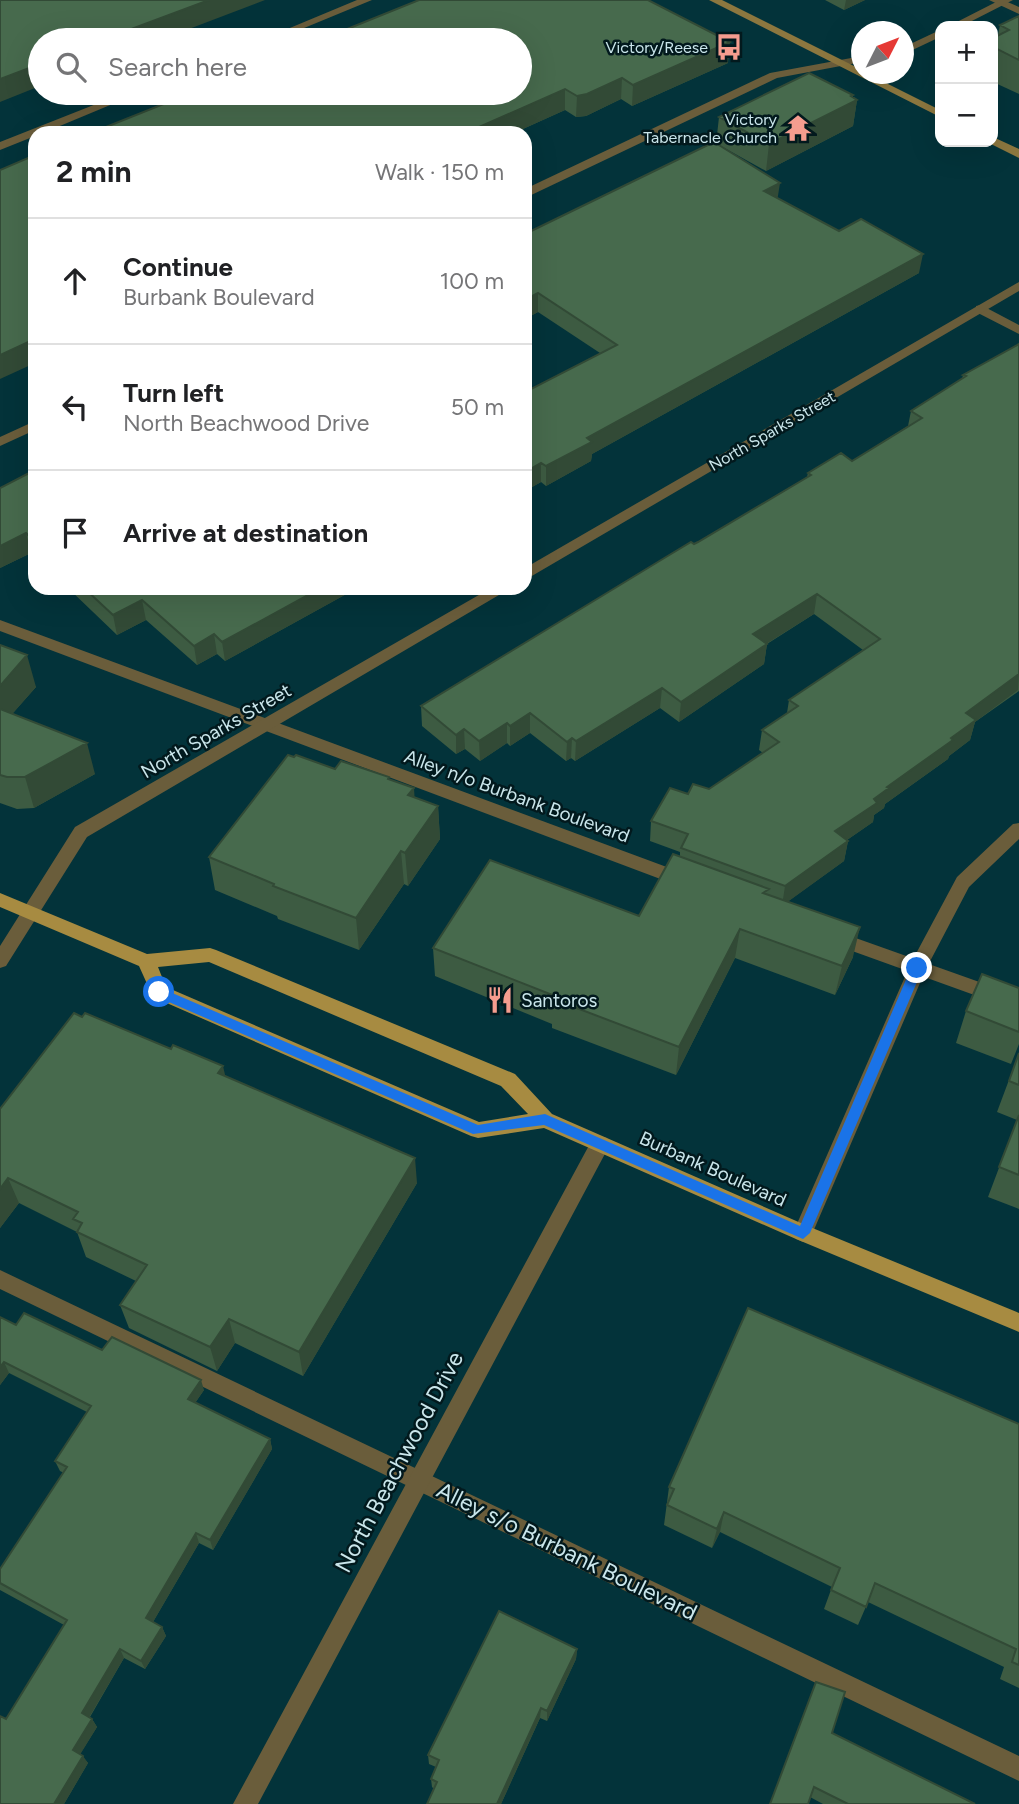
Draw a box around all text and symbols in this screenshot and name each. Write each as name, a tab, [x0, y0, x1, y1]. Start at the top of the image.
north arrow	[851, 21, 914, 84]
map controls	[935, 21, 998, 147]
button: +	[935, 21, 998, 84]
search box	[28, 28, 532, 105]
bus stop icon: Victory/Reese	[714, 32, 744, 62]
place label: Victory/Reese	[606, 38, 708, 57]
icon: search	[52, 48, 90, 86]
text: Search here	[108, 51, 247, 83]
button: −	[935, 84, 998, 147]
place label: Victory Tabernacle Church	[643, 110, 778, 147]
temple icon: Victory Tabernacle Church	[783, 113, 813, 143]
text: 2 min	[56, 153, 132, 190]
text: Walk · 150 m	[375, 158, 504, 186]
text: Continue	[123, 251, 233, 283]
icon: ahead	[56, 262, 94, 300]
text: 100 m	[440, 267, 504, 295]
text: Burbank Boulevard	[123, 283, 315, 311]
text: Turn left	[123, 377, 224, 409]
street label: North Sparks Street	[705, 387, 839, 475]
icon: left	[56, 388, 94, 426]
text: 50 m	[451, 393, 504, 421]
text: North Beachwood Drive	[123, 409, 369, 437]
icon: arrive	[56, 514, 94, 552]
text: Arrive at destination	[123, 517, 368, 549]
street label: North Sparks Street	[137, 679, 295, 783]
street label: Alley n/o Burbank Boulevard	[401, 744, 633, 848]
route end	[901, 952, 932, 983]
route start	[143, 976, 174, 1007]
restaurant icon: Santoros	[485, 985, 515, 1015]
place label: Santoros	[521, 989, 598, 1012]
street label: Burbank Boulevard	[636, 1126, 790, 1212]
street label: North Beachwood Drive	[329, 1347, 469, 1577]
street label: Alley s/o Burbank Boulevard	[432, 1476, 702, 1626]

